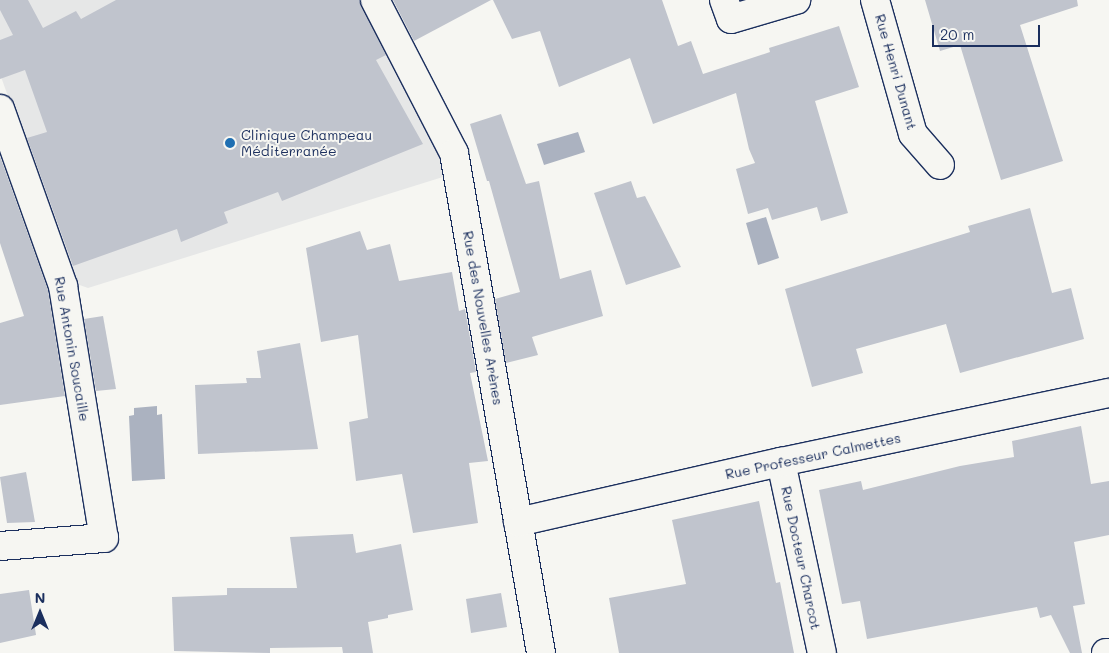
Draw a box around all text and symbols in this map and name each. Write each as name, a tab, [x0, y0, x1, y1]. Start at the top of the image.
street label: Rue Henri Dunant	[871, 12, 921, 132]
scale bar	[934, 15, 1042, 47]
text: 20 m	[940, 24, 974, 44]
place label: Clinique Champeau Méditerranée	[241, 127, 372, 160]
marker: Clinique Champeau Méditerranée	[223, 136, 237, 150]
street label: Rue des Nouvelles Arènes	[459, 230, 507, 406]
street label: Rue Antonin Soucaille	[51, 275, 93, 423]
street label: Rue Professeur Calmettes	[724, 429, 902, 483]
street label: Rue Docteur Charcot	[778, 485, 824, 631]
north arrow	[15, 588, 65, 638]
text: N	[35, 588, 45, 607]

